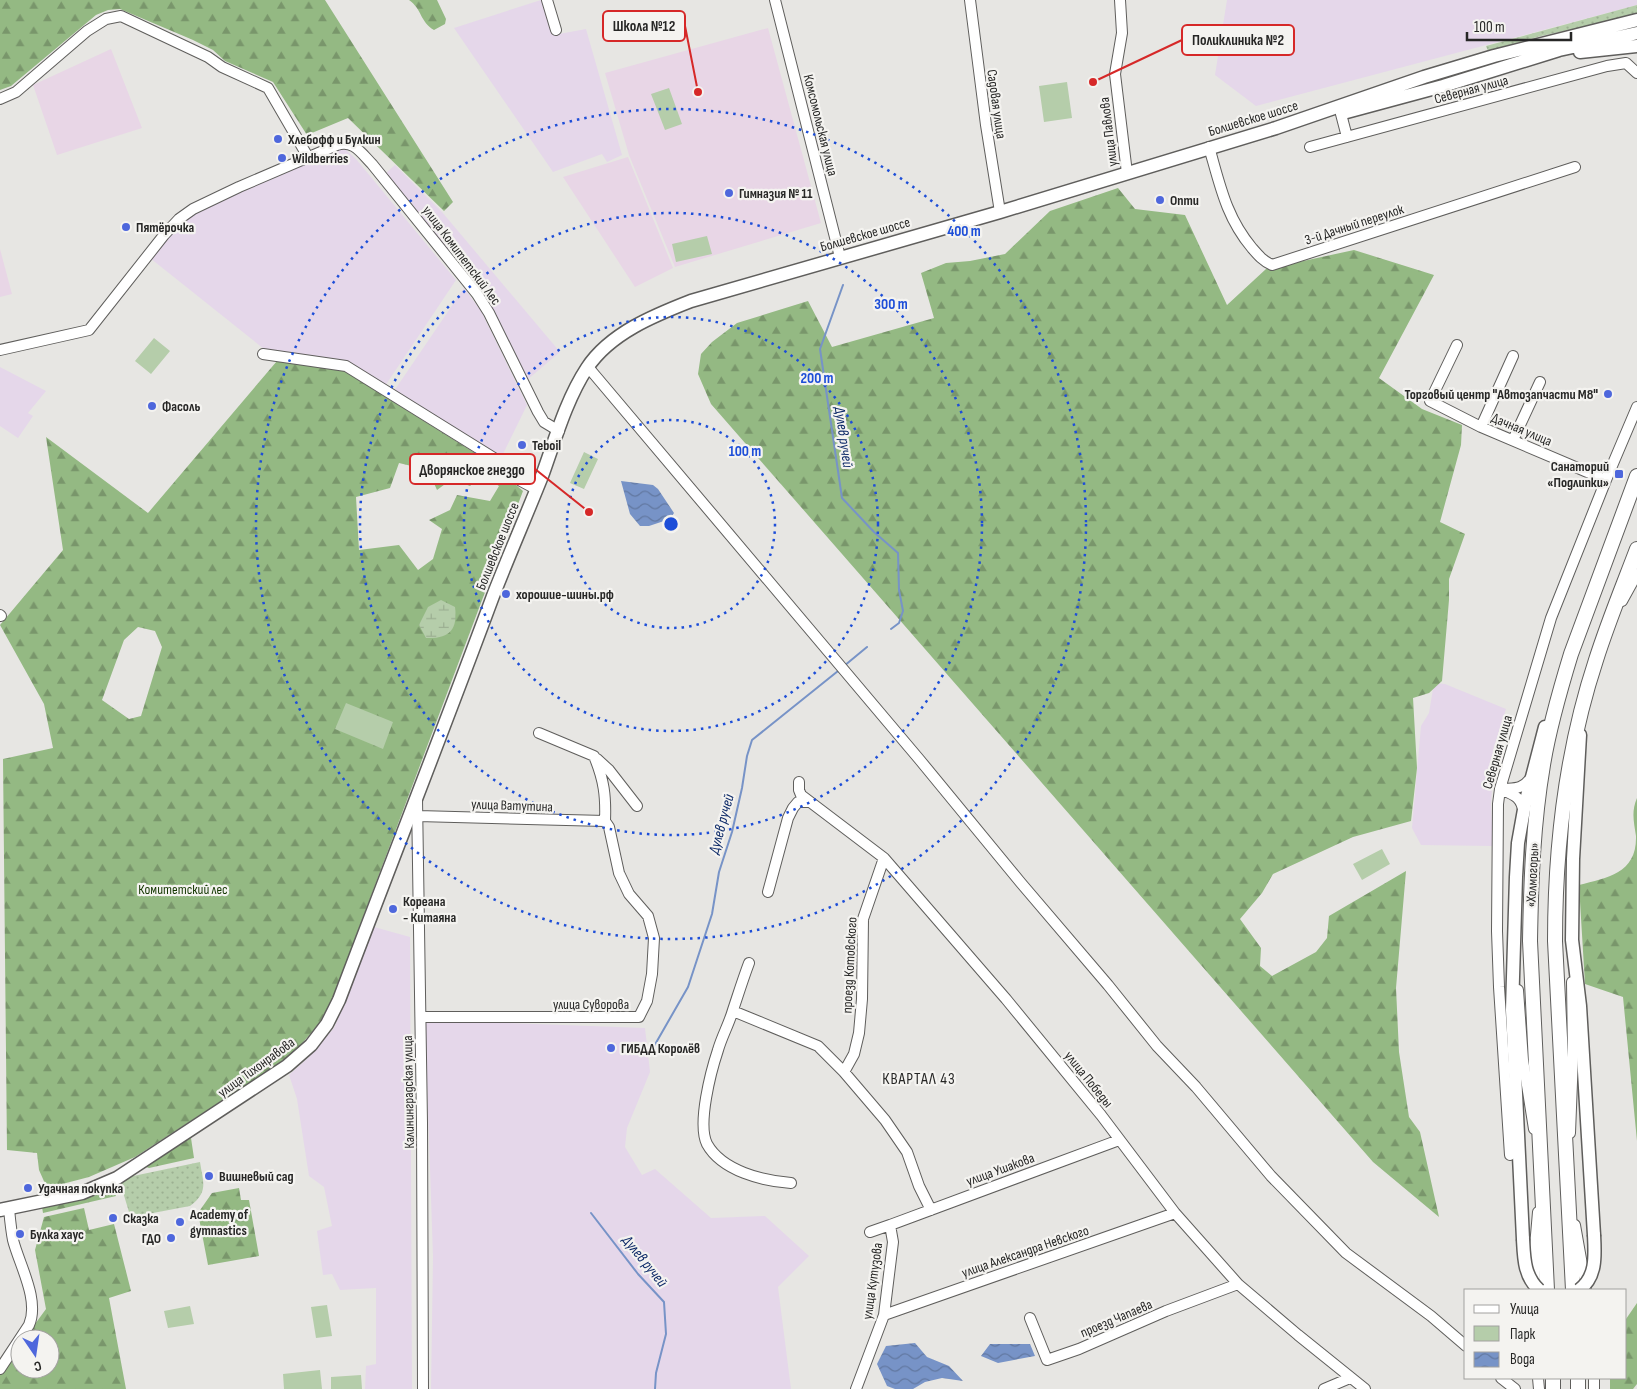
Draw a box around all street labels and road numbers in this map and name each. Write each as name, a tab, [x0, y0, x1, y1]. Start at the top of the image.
street label: Садовая улица	[983, 68, 1010, 140]
street label: Северная улица	[1432, 71, 1510, 108]
street label: Комсомольская улица	[800, 72, 841, 178]
street label: улица Павлова	[1096, 96, 1121, 168]
street label: Болшевское шоссе	[1206, 97, 1300, 140]
street label: 3-й Дачный переулок	[1302, 200, 1406, 248]
street label: улица Комитетский Лес	[419, 202, 504, 308]
street label: Болшевское шоссе	[818, 214, 912, 255]
street label: Дачная улица	[1489, 409, 1555, 450]
street label: Болшевское шоссе	[472, 500, 523, 592]
street label: Северная улица	[1479, 713, 1516, 791]
street label: улица Ватутина	[471, 796, 553, 815]
street label: «Холмогоры»	[1522, 842, 1543, 908]
street label: проезд Котовского	[838, 916, 861, 1014]
street label: улица Суворова	[553, 996, 629, 1013]
street label: улица Тихонравова	[215, 1034, 298, 1101]
street label: Калининградская улица	[399, 1035, 418, 1149]
street label: улица Победы	[1061, 1048, 1117, 1111]
street label: улица Ушакова	[964, 1149, 1037, 1190]
street label: улица Александра Невского	[959, 1222, 1091, 1281]
street label: улица Кутузова	[859, 1242, 886, 1321]
street label: проезд Чапаева	[1078, 1296, 1155, 1341]

